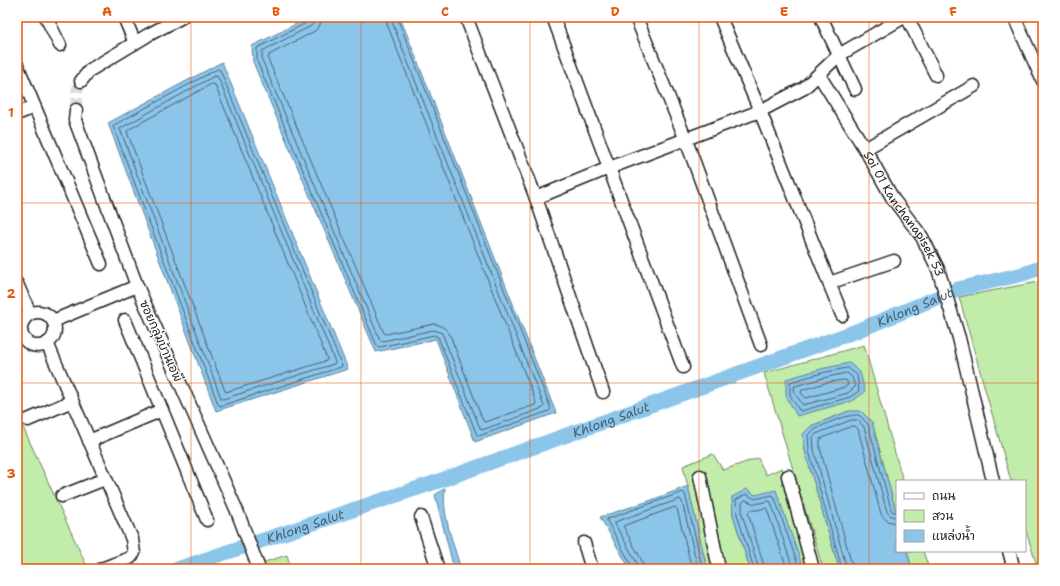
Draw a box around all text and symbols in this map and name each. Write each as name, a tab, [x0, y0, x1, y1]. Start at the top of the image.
text: A	[102, 3, 112, 20]
text: B	[272, 3, 280, 20]
text: C	[441, 3, 449, 20]
text: D	[610, 3, 620, 20]
text: E	[780, 3, 789, 20]
text: F	[949, 3, 957, 20]
text: 1	[8, 104, 14, 121]
street label: Soi 01 Kanchanapisek 53	[860, 148, 948, 278]
water label: Khlong Salut	[874, 284, 956, 330]
text: 2	[6, 285, 16, 302]
street label: ซอยกลุ่มบ้านเอพี	[135, 298, 186, 385]
water label: Khlong Salut	[570, 398, 652, 441]
text: 3	[6, 465, 16, 482]
legend	[896, 480, 1026, 552]
text: ถนน	[932, 488, 956, 504]
water label: Khlong Salut	[264, 505, 346, 547]
text: สวน	[932, 508, 953, 524]
text: แหล่งน้ำ	[932, 525, 975, 544]

